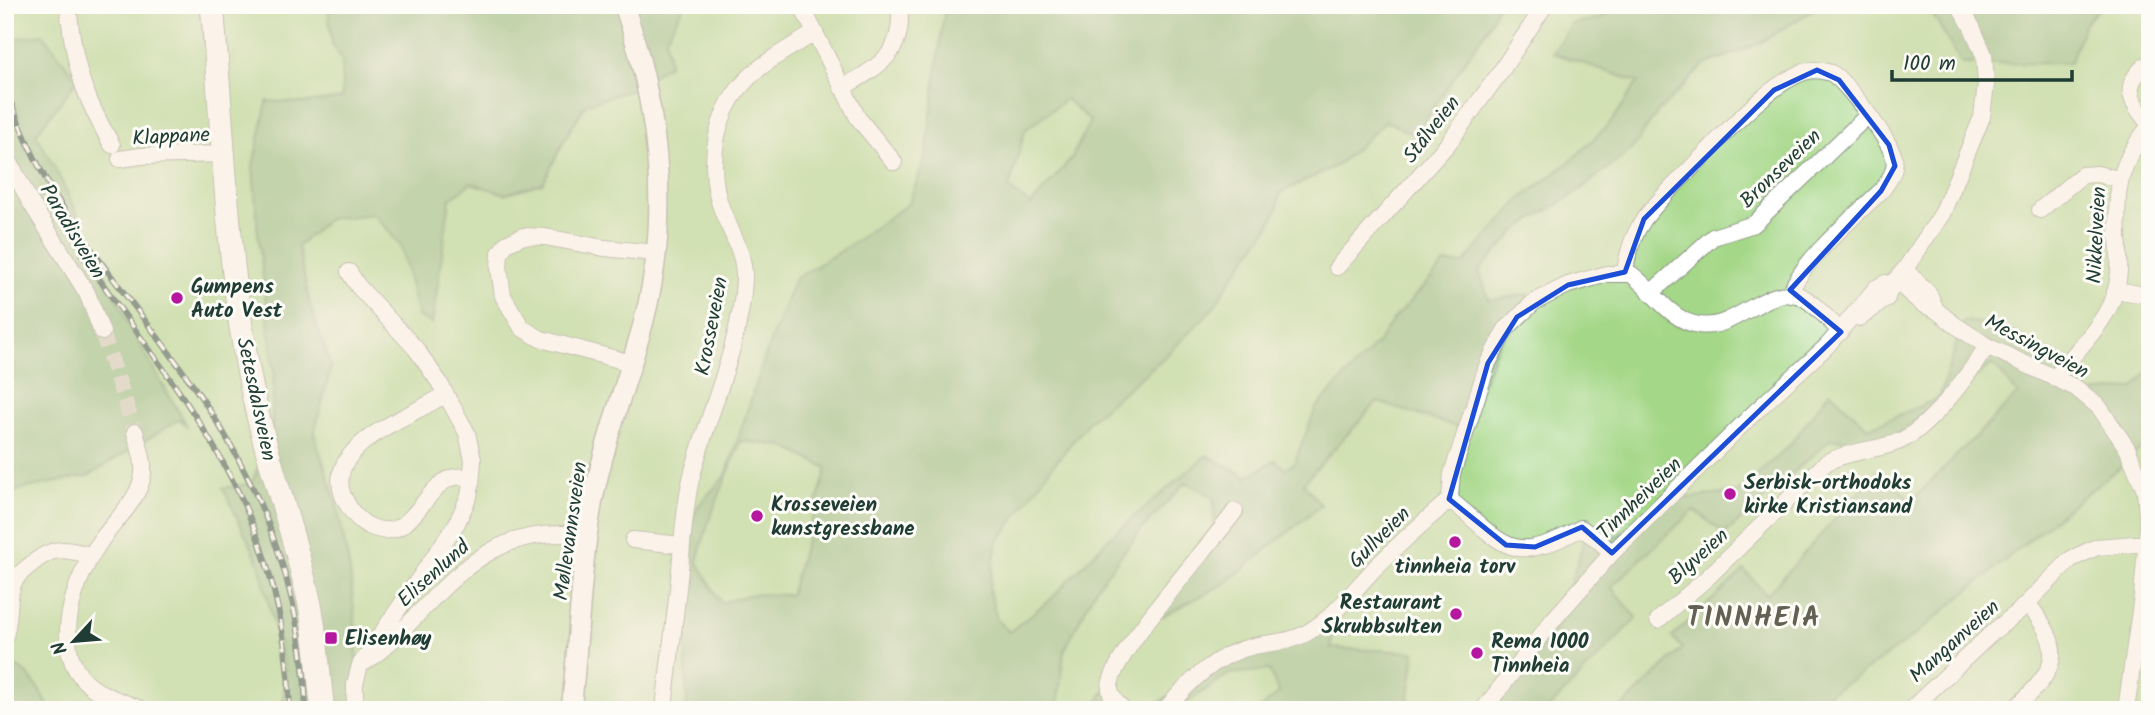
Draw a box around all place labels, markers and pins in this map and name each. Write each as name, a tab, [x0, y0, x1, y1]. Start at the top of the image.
place label: Gumpens Auto Vest	[191, 271, 283, 328]
marker: Gumpens Auto Vest	[169, 290, 185, 306]
place label: Serbisk-orthodoks kirke Kristiansand	[1744, 467, 1913, 524]
marker: Serbisk-orthodoks kirke Kristiansand	[1722, 486, 1738, 502]
place label: Krosseveien kunstgressbane	[771, 489, 915, 546]
marker: Krosseveien kunstgressbane	[749, 508, 765, 524]
marker: tinnheia torv	[1447, 534, 1463, 550]
place label: tinnheia torv	[1395, 551, 1516, 584]
place label: Restaurant Skrubbsulten	[1321, 587, 1443, 644]
marker: Restaurant Skrubbsulten	[1448, 606, 1464, 622]
place label: Elisenhøy	[345, 623, 432, 656]
place label: Rema 1000 Tinnheia	[1491, 626, 1589, 683]
marker: Elisenhøy	[323, 630, 339, 646]
marker: Rema 1000 Tinnheia	[1469, 645, 1485, 661]

